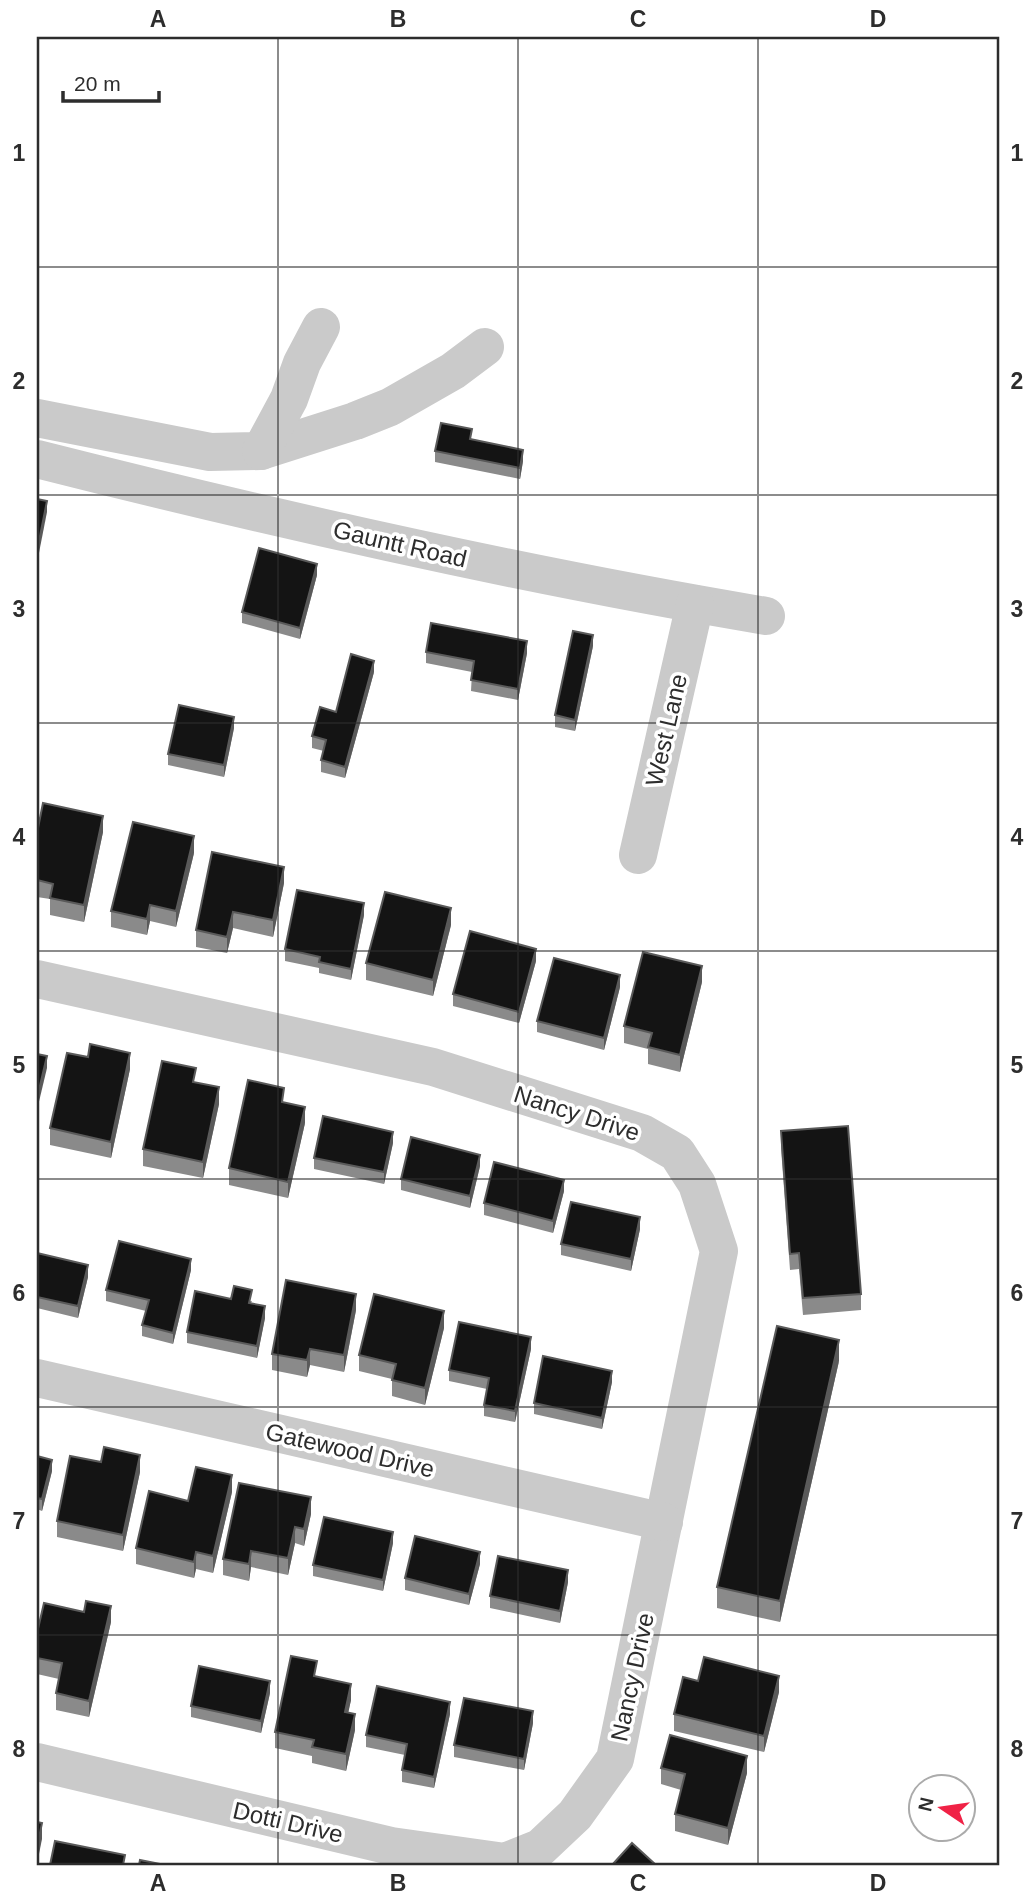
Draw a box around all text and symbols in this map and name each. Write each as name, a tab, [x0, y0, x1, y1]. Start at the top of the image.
text: A	[150, 6, 166, 32]
text: B	[390, 6, 406, 32]
text: C	[630, 6, 646, 32]
text: D	[870, 6, 886, 32]
scale bar	[63, 60, 159, 104]
text: 20 m	[74, 72, 121, 95]
text: 1	[13, 140, 26, 166]
text: 1	[1011, 140, 1024, 166]
text: 2	[13, 368, 25, 394]
text: 2	[1011, 368, 1023, 394]
street label: Gauntt Road	[331, 516, 469, 572]
text: 3	[13, 596, 25, 622]
text: 3	[1011, 596, 1023, 622]
street label: West Lane	[640, 671, 692, 789]
text: 4	[13, 824, 26, 850]
text: 4	[1011, 824, 1024, 850]
text: 5	[13, 1052, 26, 1078]
text: 5	[1011, 1052, 1024, 1078]
street label: Nancy Drive	[511, 1080, 643, 1146]
text: 6	[13, 1280, 25, 1306]
text: 6	[1011, 1280, 1023, 1306]
street label: Gatewood Drive	[263, 1417, 437, 1483]
text: 7	[13, 1508, 25, 1534]
text: 7	[1011, 1508, 1023, 1534]
street label: Nancy Drive	[605, 1610, 659, 1744]
text: 8	[13, 1736, 26, 1762]
text: 8	[1011, 1736, 1024, 1762]
north arrow	[906, 1772, 976, 1842]
text: N	[914, 1795, 938, 1813]
street label: Dotti Drive	[230, 1796, 346, 1848]
text: A	[150, 1870, 166, 1896]
text: B	[390, 1870, 406, 1896]
text: C	[630, 1870, 646, 1896]
text: D	[870, 1870, 886, 1896]

